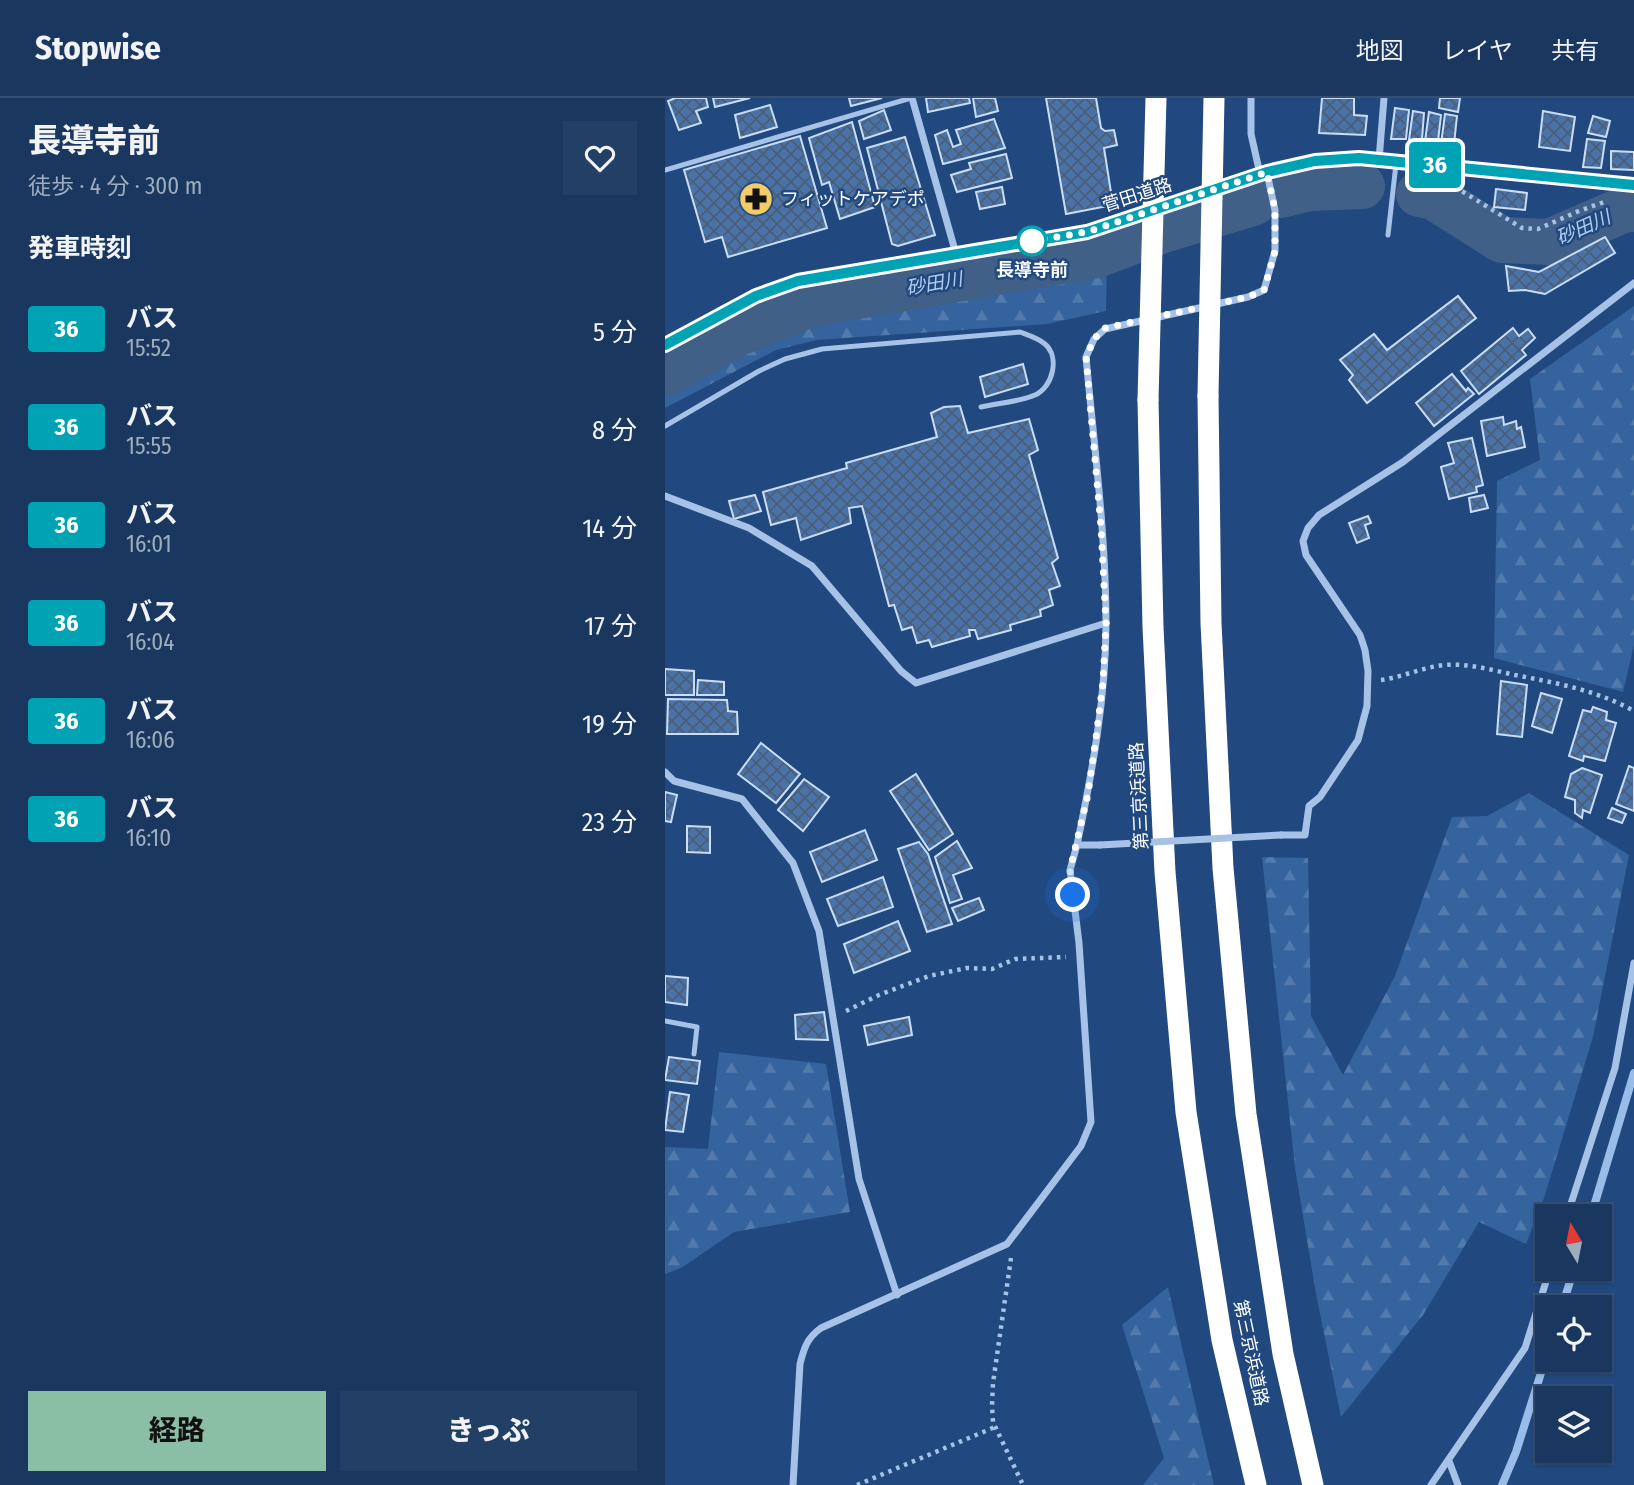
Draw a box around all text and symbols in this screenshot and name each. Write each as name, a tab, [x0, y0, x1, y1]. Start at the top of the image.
text: Stopwise	[35, 28, 161, 68]
text: 地図	[1356, 37, 1404, 65]
text: レイヤ	[1442, 37, 1513, 65]
text: 共有	[1551, 37, 1599, 65]
text: 長導寺前	[28, 121, 160, 161]
button: heart	[563, 121, 637, 195]
line badge: 36	[1403, 142, 1467, 188]
text: 36	[1423, 151, 1447, 179]
text: 徒歩 · 4 分 · 300 m	[28, 172, 202, 200]
street label: 菅田道路	[1099, 173, 1175, 217]
pharmacy icon: フィットケアデポ	[737, 180, 775, 218]
place label: フィットケアデポ	[781, 188, 925, 210]
water label: 砂田川	[1552, 205, 1616, 250]
marker: 長導寺前	[1017, 226, 1047, 256]
text: 発車時刻	[28, 233, 132, 264]
place label: 長導寺前	[996, 259, 1068, 281]
water label: 砂田川	[904, 267, 966, 300]
text: バス	[126, 303, 178, 334]
text: 36	[55, 315, 78, 343]
text: 5 分	[593, 317, 637, 348]
text: 15:52	[126, 334, 171, 362]
text: バス	[126, 401, 178, 432]
text: 36	[55, 413, 78, 441]
text: 8 分	[592, 415, 637, 446]
text: 15:55	[126, 432, 172, 460]
text: バス	[126, 499, 178, 530]
text: 36	[55, 511, 78, 539]
text: 14 分	[582, 513, 637, 544]
text: 16:01	[126, 530, 172, 558]
text: バス	[126, 597, 178, 628]
text: 36	[55, 609, 78, 637]
text: 17 分	[584, 611, 637, 642]
text: 16:04	[126, 628, 174, 656]
text: バス	[126, 695, 178, 726]
text: 36	[55, 707, 78, 735]
text: 19 分	[582, 709, 637, 740]
text: 16:06	[126, 726, 175, 754]
street label: 第三京浜道路	[1125, 741, 1153, 851]
text: バス	[126, 793, 178, 824]
text: 36	[55, 805, 78, 833]
text: 23 分	[582, 807, 637, 838]
text: 16:10	[126, 824, 171, 852]
your location	[1055, 877, 1090, 912]
north arrow	[1535, 1204, 1612, 1281]
map controls	[1535, 1204, 1612, 1463]
button: locate	[1535, 1295, 1612, 1372]
street label: 第三京浜道路	[1229, 1298, 1273, 1408]
button: layers	[1535, 1386, 1612, 1463]
button: 経路	[28, 1391, 326, 1471]
button: きっぷ	[340, 1391, 637, 1471]

